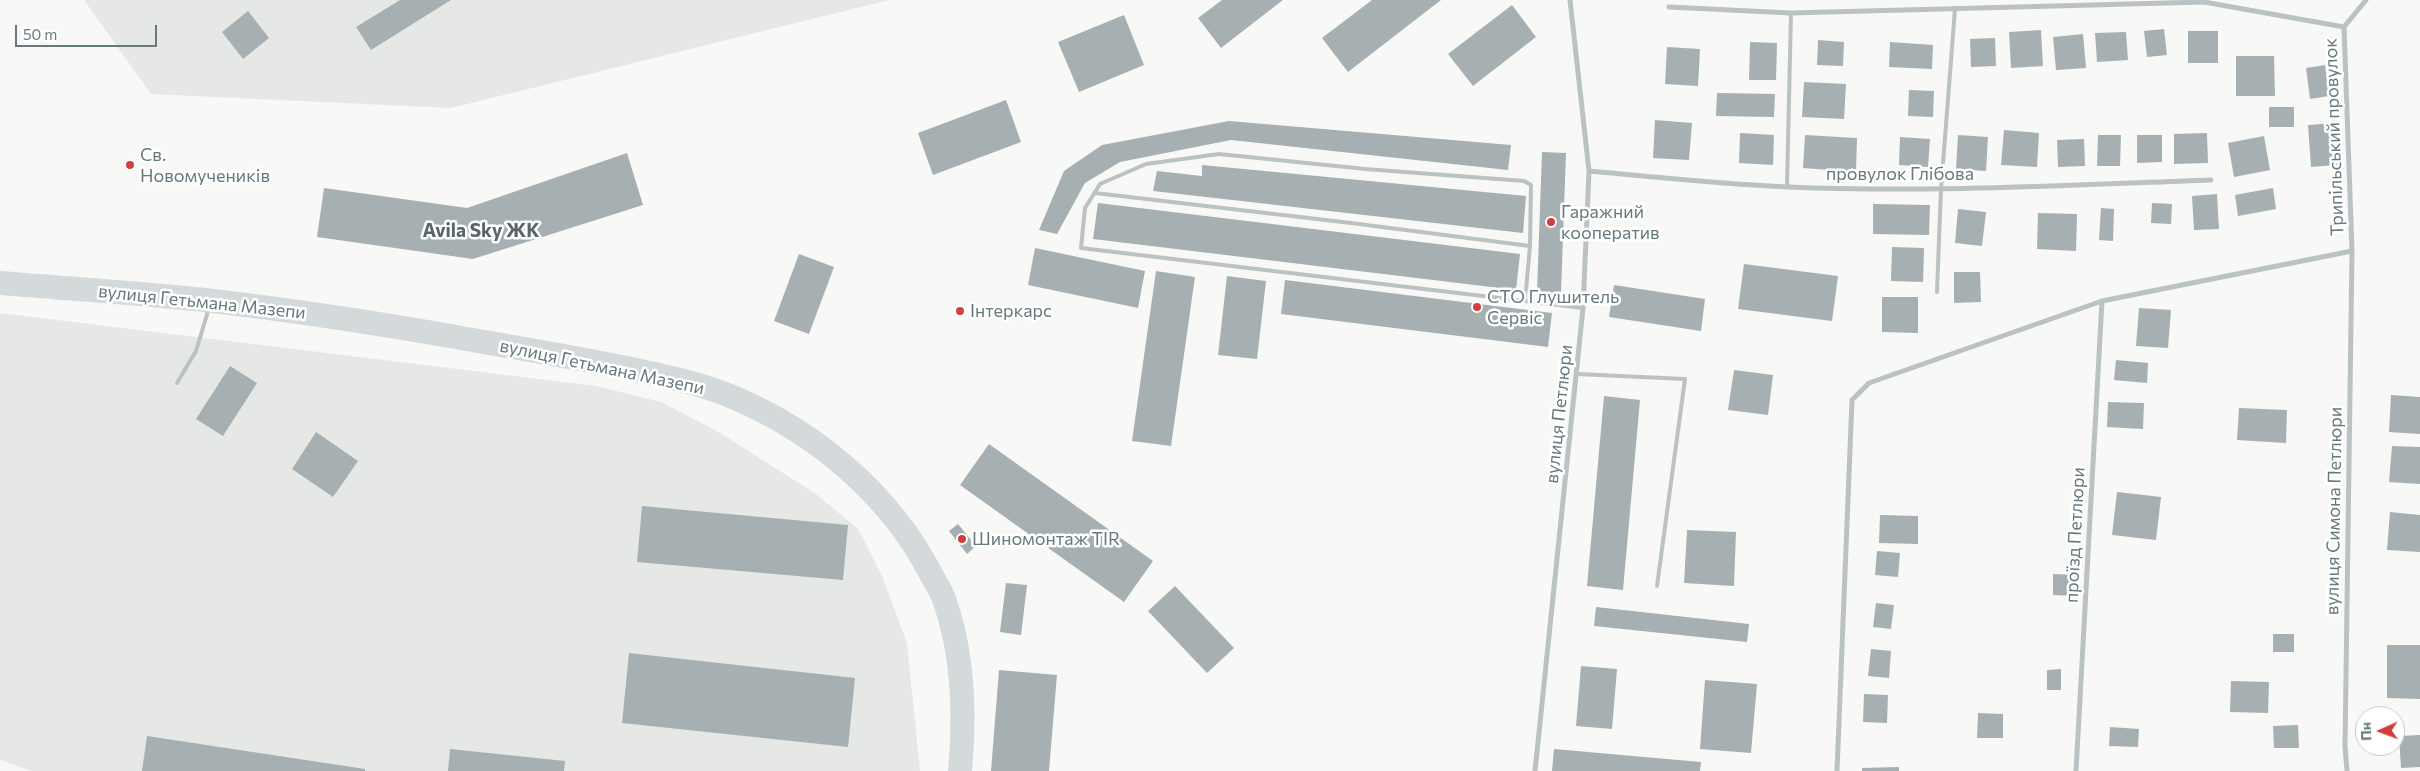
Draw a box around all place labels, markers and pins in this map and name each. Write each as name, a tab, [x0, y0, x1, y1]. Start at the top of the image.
place label: Св. Новомучеників	[140, 144, 270, 186]
marker: Св. Новомучеників	[124, 159, 136, 171]
place label: Гаражний кооператив	[1561, 201, 1660, 243]
marker: Гаражний кооператив	[1545, 216, 1557, 228]
place label: СТО Глушитель Сервіс	[1487, 286, 1619, 328]
place label: Інтеркарс	[970, 300, 1052, 322]
marker: СТО Глушитель Сервіс	[1471, 301, 1483, 313]
marker: Інтеркарс	[954, 305, 966, 317]
place label: Шиномонтаж TIR	[972, 528, 1120, 550]
marker: Шиномонтаж TIR	[956, 533, 968, 545]

